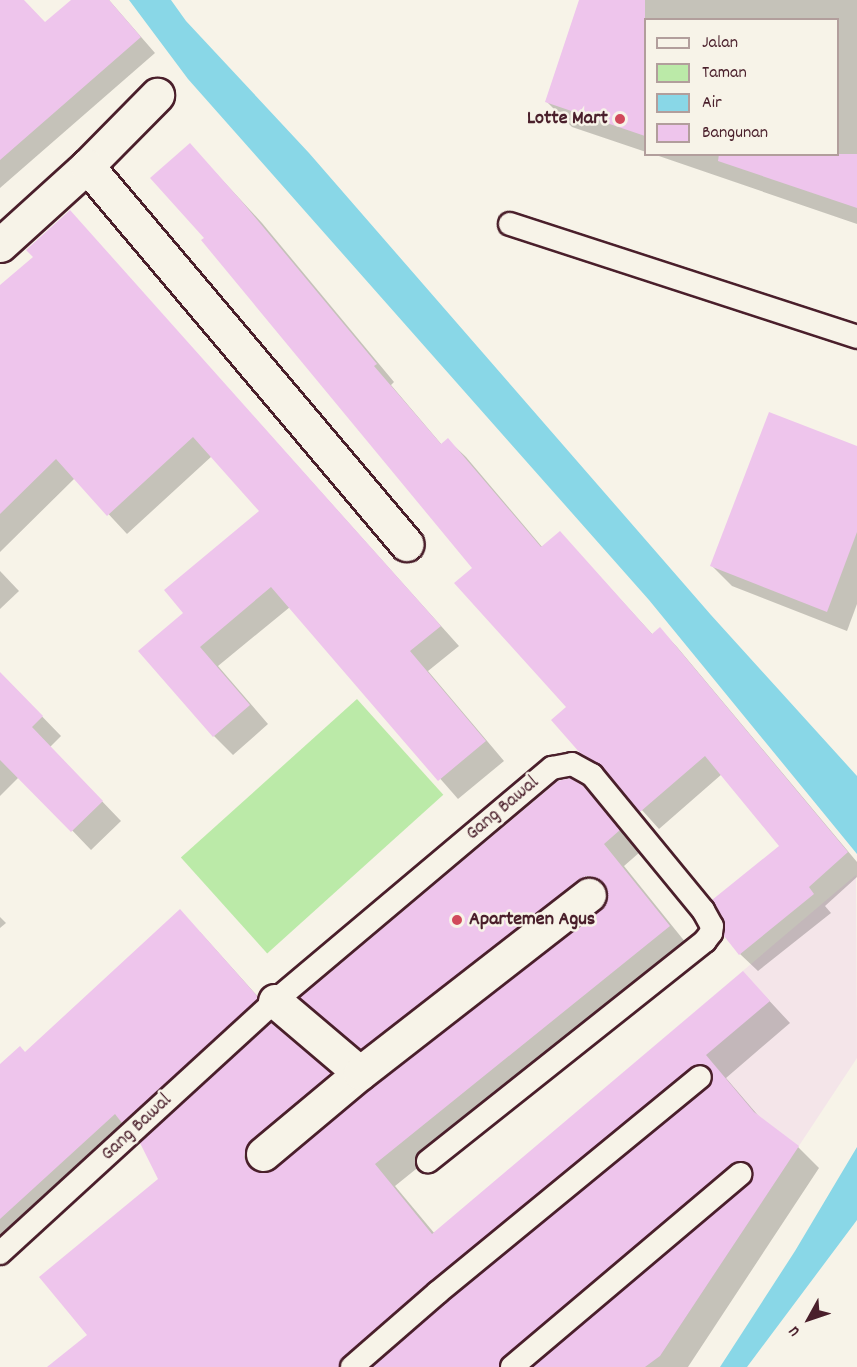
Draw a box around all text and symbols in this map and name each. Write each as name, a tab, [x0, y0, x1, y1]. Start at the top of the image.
legend	[644, 18, 839, 156]
text: Jalan	[702, 31, 738, 56]
text: Taman	[702, 61, 747, 86]
text: Air	[702, 91, 722, 116]
place label: Lotte Mart	[527, 107, 608, 131]
marker: Lotte Mart	[613, 112, 627, 126]
text: Bangunan	[702, 121, 768, 146]
street label: Gang Bawal	[462, 772, 544, 846]
place label: Apartemen Agus	[469, 908, 595, 932]
marker: Apartemen Agus	[450, 913, 464, 927]
street label: Gang Bawal	[97, 1089, 177, 1167]
north arrow	[779, 1289, 839, 1349]
text: U	[784, 1321, 806, 1341]

